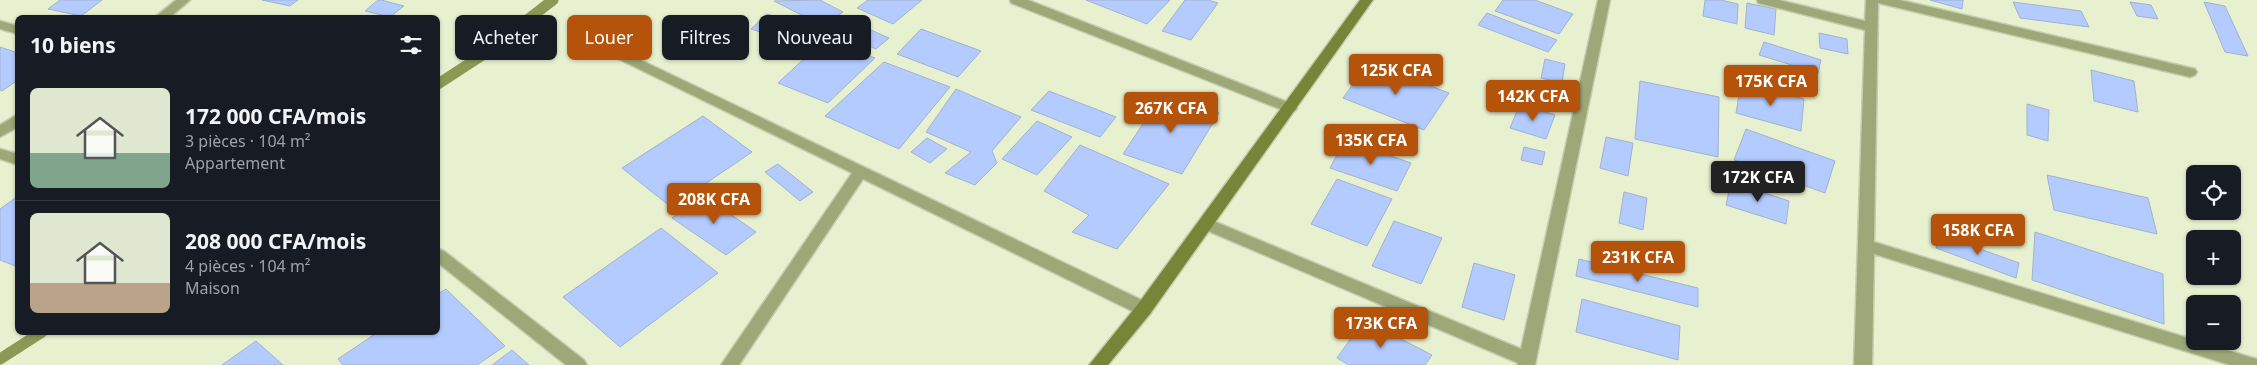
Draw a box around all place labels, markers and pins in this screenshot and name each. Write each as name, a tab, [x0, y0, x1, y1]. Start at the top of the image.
pin: 125K CFA	[1344, 54, 1448, 96]
pin: 175K CFA	[1719, 64, 1823, 107]
pin: 142K CFA	[1481, 80, 1585, 122]
pin: 267K CFA	[1119, 92, 1223, 134]
pin: 135K CFA	[1319, 124, 1423, 166]
pin: 172K CFA	[1706, 160, 1810, 203]
pin: 208K CFA	[662, 182, 766, 225]
pin: 158K CFA	[1926, 214, 2030, 256]
pin: 231K CFA	[1586, 240, 1690, 283]
pin: 173K CFA	[1329, 306, 1433, 349]

